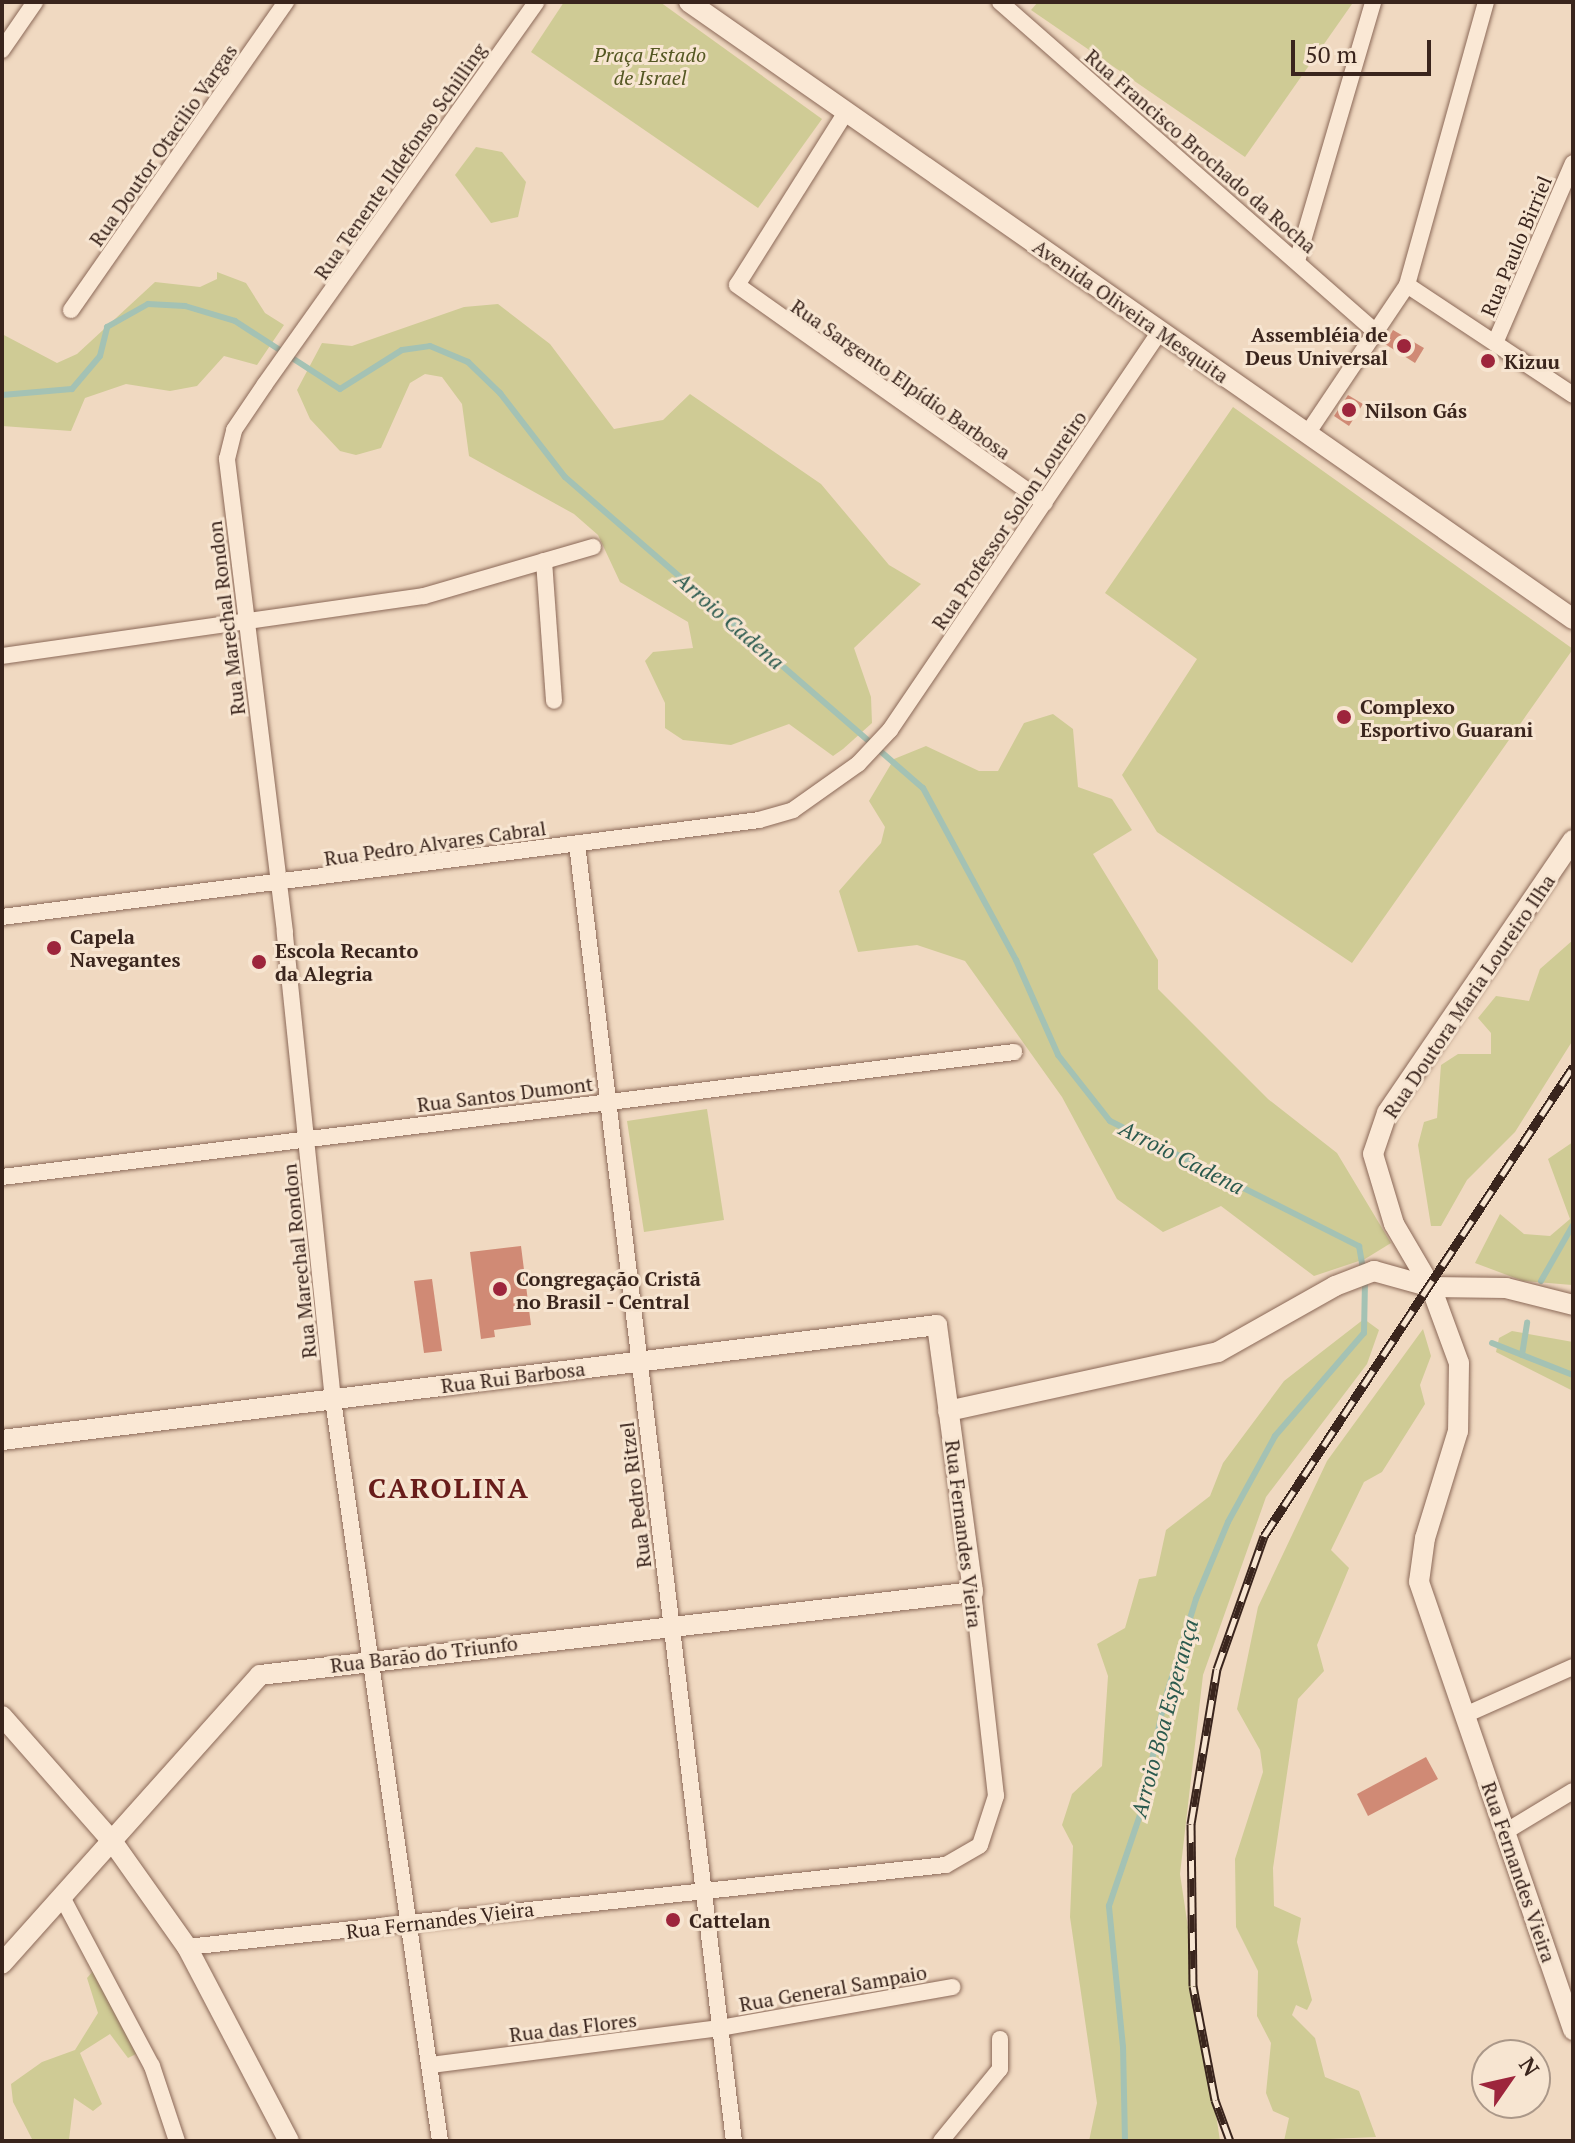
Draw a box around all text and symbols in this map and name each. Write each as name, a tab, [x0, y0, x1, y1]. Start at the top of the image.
scale bar	[1295, 24, 1435, 74]
street label: Rua Tenente Ildefonso Schilling	[309, 38, 491, 284]
text: 50 m	[1305, 38, 1357, 70]
street label: Rua Doutor Otacilio Vargas	[84, 39, 242, 251]
park label: Praça Estado de Israel	[594, 42, 706, 89]
street label: Rua Francisco Brochado da Rocha	[1081, 44, 1321, 258]
street label: Rua Paulo Birriel	[1476, 172, 1556, 320]
street label: Avenida Oliveira Mesquita	[1029, 234, 1233, 388]
street label: Rua Sargento Elpídio Barbosa	[787, 294, 1015, 464]
place label: Assembléia de Deus Universal	[1245, 322, 1388, 369]
marker: Assembléia de Deus Universal	[1395, 337, 1413, 355]
place label: Kizuu	[1504, 349, 1560, 373]
marker: Kizuu	[1479, 352, 1497, 370]
place label: Nilson Gás	[1365, 398, 1467, 422]
marker: Nilson Gás	[1340, 401, 1358, 419]
street label: Rua Professor Solon Loureiro	[927, 406, 1091, 634]
street label: Rua Marechal Rondon	[202, 519, 250, 717]
water label: Arroio Cadena	[670, 565, 790, 675]
place label: Complexo Esportivo Guarani	[1360, 694, 1533, 741]
marker: Complexo Esportivo Guarani	[1335, 708, 1353, 726]
street label: Rua Pedro Alvares Cabral	[322, 816, 548, 870]
street label: Rua Doutora Maria Loureiro Ilha	[1378, 870, 1560, 1122]
place label: Capela Navegantes	[70, 924, 181, 971]
place label: Escola Recanto da Alegria	[275, 938, 418, 985]
marker: Capela Navegantes	[45, 939, 63, 957]
marker: Escola Recanto da Alegria	[250, 953, 268, 971]
street label: Rua Santos Dumont	[416, 1071, 594, 1117]
water label: Arroio Cadena	[1115, 1114, 1249, 1200]
street label: Rua Marechal Rondon	[277, 1162, 321, 1360]
place label: Congregação Cristã no Brasil - Central	[516, 1266, 701, 1313]
marker: Congregação Cristã no Brasil - Central	[491, 1280, 509, 1298]
street label: Rua Rui Barbosa	[440, 1356, 586, 1398]
street label: Rua Pedro Ritzel	[614, 1421, 656, 1569]
street label: Rua Fernandes Vieira	[941, 1438, 987, 1630]
district label: CAROLINA	[368, 1471, 530, 1505]
water label: Arroio Boa Esperança	[1125, 1616, 1203, 1820]
street label: Rua Barão do Triunfo	[329, 1631, 519, 1677]
street label: Rua Fernandes Vieira	[1477, 1778, 1561, 1966]
street label: Rua Fernandes Vieira	[344, 1897, 536, 1943]
place label: Cattelan	[689, 1908, 770, 1932]
marker: Cattelan	[664, 1911, 682, 1929]
street label: Rua General Sampaio	[737, 1960, 929, 2016]
street label: Rua das Flores	[508, 2007, 638, 2047]
north arrow	[1471, 2039, 1551, 2119]
text: N	[1513, 2051, 1546, 2081]

